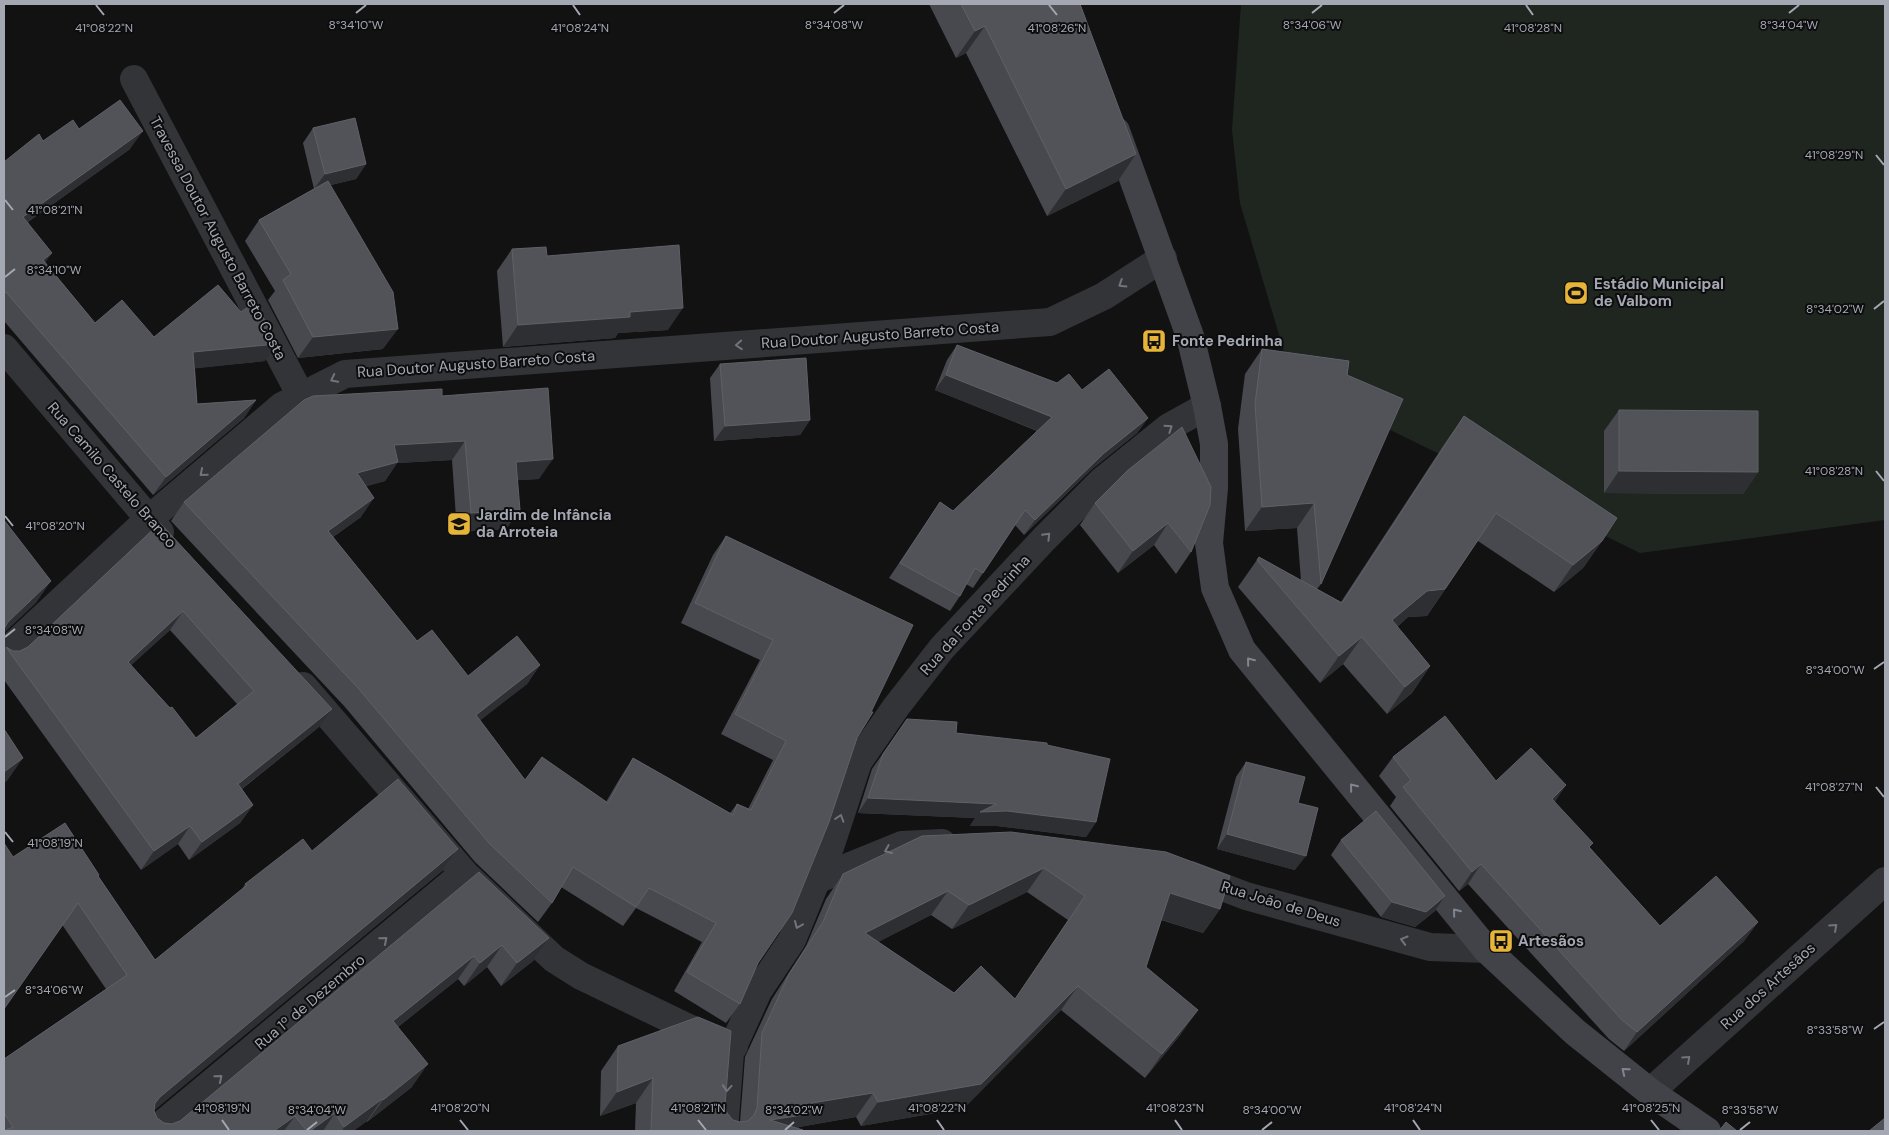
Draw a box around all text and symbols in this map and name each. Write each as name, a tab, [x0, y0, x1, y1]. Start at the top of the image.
text: 8°34'10"W	[329, 17, 384, 33]
text: 8°34'08"W	[805, 17, 864, 33]
text: 8°34'06"W	[1283, 17, 1342, 33]
text: 8°34'04"W	[1760, 17, 1819, 33]
text: 41°08'22"N	[75, 20, 133, 36]
text: 41°08'24"N	[551, 20, 609, 36]
text: 41°08'26"N	[1028, 20, 1086, 36]
text: 41°08'28"N	[1504, 20, 1562, 36]
street label: Travessa Doutor Augusto Barreto Costa	[145, 113, 291, 363]
text: 41°08'29"N	[1805, 147, 1863, 163]
text: 41°08'21"N	[28, 202, 83, 218]
text: 8°34'10"W	[27, 262, 82, 278]
place label: Estádio Municipal de Valbom	[1594, 274, 1724, 311]
one-way arrow	[1118, 278, 1127, 288]
sports icon: Estádio Municipal de Valbom	[1563, 280, 1589, 306]
text: 8°34'02"W	[1806, 301, 1864, 317]
street label: Rua Doutor Augusto Barreto Costa	[760, 317, 1000, 353]
bus stop icon: Fonte Pedrinha	[1141, 328, 1167, 354]
place label: Fonte Pedrinha	[1172, 331, 1282, 351]
one-way arrow	[735, 340, 743, 351]
street label: Rua Doutor Augusto Barreto Costa	[356, 346, 596, 382]
one-way arrow	[330, 373, 339, 383]
street label: Rua Camilo Castelo Branco	[43, 398, 181, 552]
one-way arrow	[1163, 425, 1173, 434]
text: 41°08'28"N	[1805, 463, 1863, 479]
one-way arrow	[199, 467, 208, 476]
place label: Jardim de Infância da Arroteia	[476, 505, 612, 542]
school or university icon: Jardim de Infância da Arroteia	[446, 511, 472, 537]
text: 41°08'20"N	[25, 518, 85, 534]
one-way arrow	[1041, 532, 1050, 541]
street label: Rua da Fonte Pedrinha	[916, 551, 1034, 679]
text: 8°34'08"W	[25, 622, 84, 638]
one-way arrow	[1248, 658, 1256, 667]
text: 8°34'00"W	[1805, 662, 1865, 678]
text: 41°08'27"N	[1805, 779, 1863, 795]
one-way arrow	[1351, 784, 1359, 793]
one-way arrow	[834, 815, 844, 823]
text: 41°08'19"N	[27, 835, 83, 851]
one-way arrow	[885, 845, 893, 855]
street label: Rua João de Deus	[1219, 876, 1343, 932]
one-way arrow	[1453, 909, 1462, 918]
one-way arrow	[793, 921, 803, 929]
one-way arrow	[1828, 924, 1837, 933]
bus stop icon: Artesãos	[1488, 928, 1514, 954]
place label: Artesãos	[1518, 931, 1584, 951]
one-way arrow	[1400, 936, 1408, 946]
one-way arrow	[378, 938, 387, 946]
street label: Rua dos Artesãos	[1716, 938, 1820, 1034]
street label: Rua 1º de Dezembro	[251, 950, 369, 1054]
text: 8°34'06"W	[25, 982, 84, 998]
text: 8°33'58"W	[1807, 1022, 1864, 1038]
one-way arrow	[1681, 1056, 1690, 1065]
one-way arrow	[1622, 1069, 1631, 1077]
one-way arrow	[213, 1075, 222, 1084]
one-way arrow	[722, 1084, 733, 1092]
text: 41°08'19"N	[194, 1100, 250, 1116]
text: 41°08'20"N	[430, 1100, 490, 1116]
text: 41°08'21"N	[671, 1100, 726, 1116]
text: 41°08'22"N	[908, 1100, 966, 1116]
text: 41°08'23"N	[1146, 1100, 1204, 1116]
text: 41°08'24"N	[1384, 1100, 1442, 1116]
text: 41°08'25"N	[1622, 1100, 1680, 1116]
text: 8°34'04"W	[288, 1102, 347, 1118]
text: 8°34'02"W	[765, 1102, 823, 1118]
text: 8°34'00"W	[1242, 1102, 1302, 1118]
text: 8°33'58"W	[1722, 1102, 1779, 1118]

